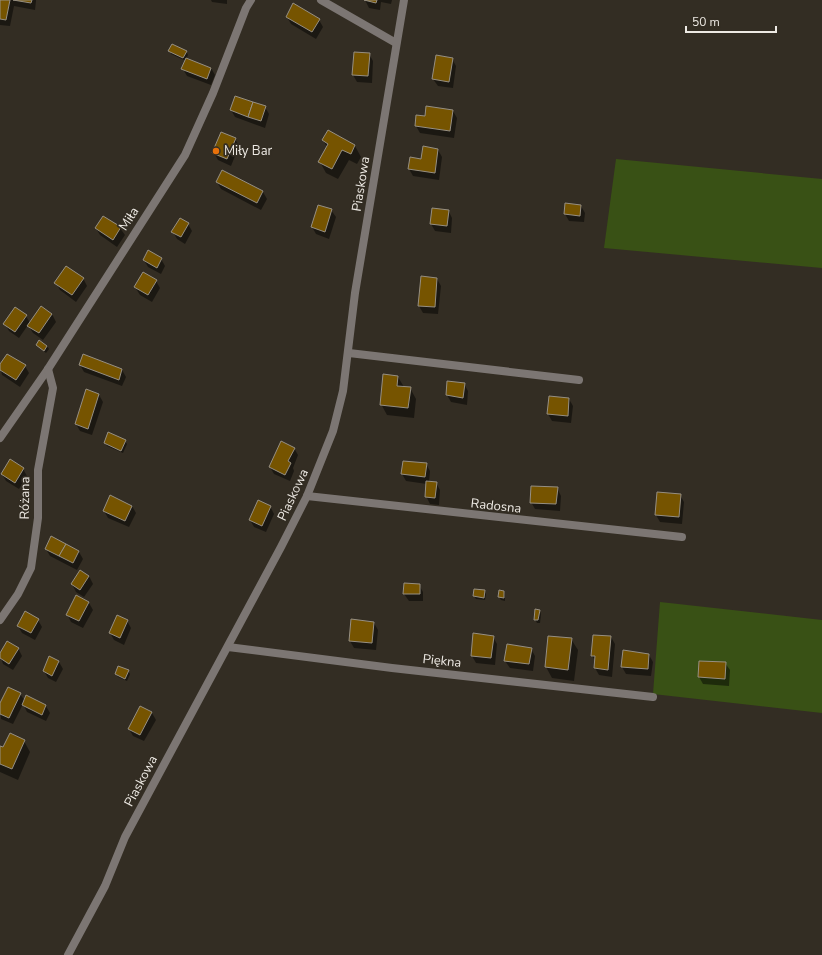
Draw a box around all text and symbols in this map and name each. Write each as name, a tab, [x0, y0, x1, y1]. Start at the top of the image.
scale bar	[686, 8, 776, 34]
text: 50 m	[692, 14, 720, 30]
place label: Miły Bar	[224, 142, 273, 160]
marker: Miły Bar	[211, 146, 221, 156]
street label: Piaskowa	[348, 155, 374, 213]
street label: Miła	[115, 204, 143, 234]
street label: Piaskowa	[273, 466, 313, 524]
street label: Różana	[16, 476, 34, 520]
street label: Radosna	[470, 494, 522, 518]
street label: Piękna	[422, 650, 462, 672]
street label: Piaskowa	[120, 752, 162, 810]

